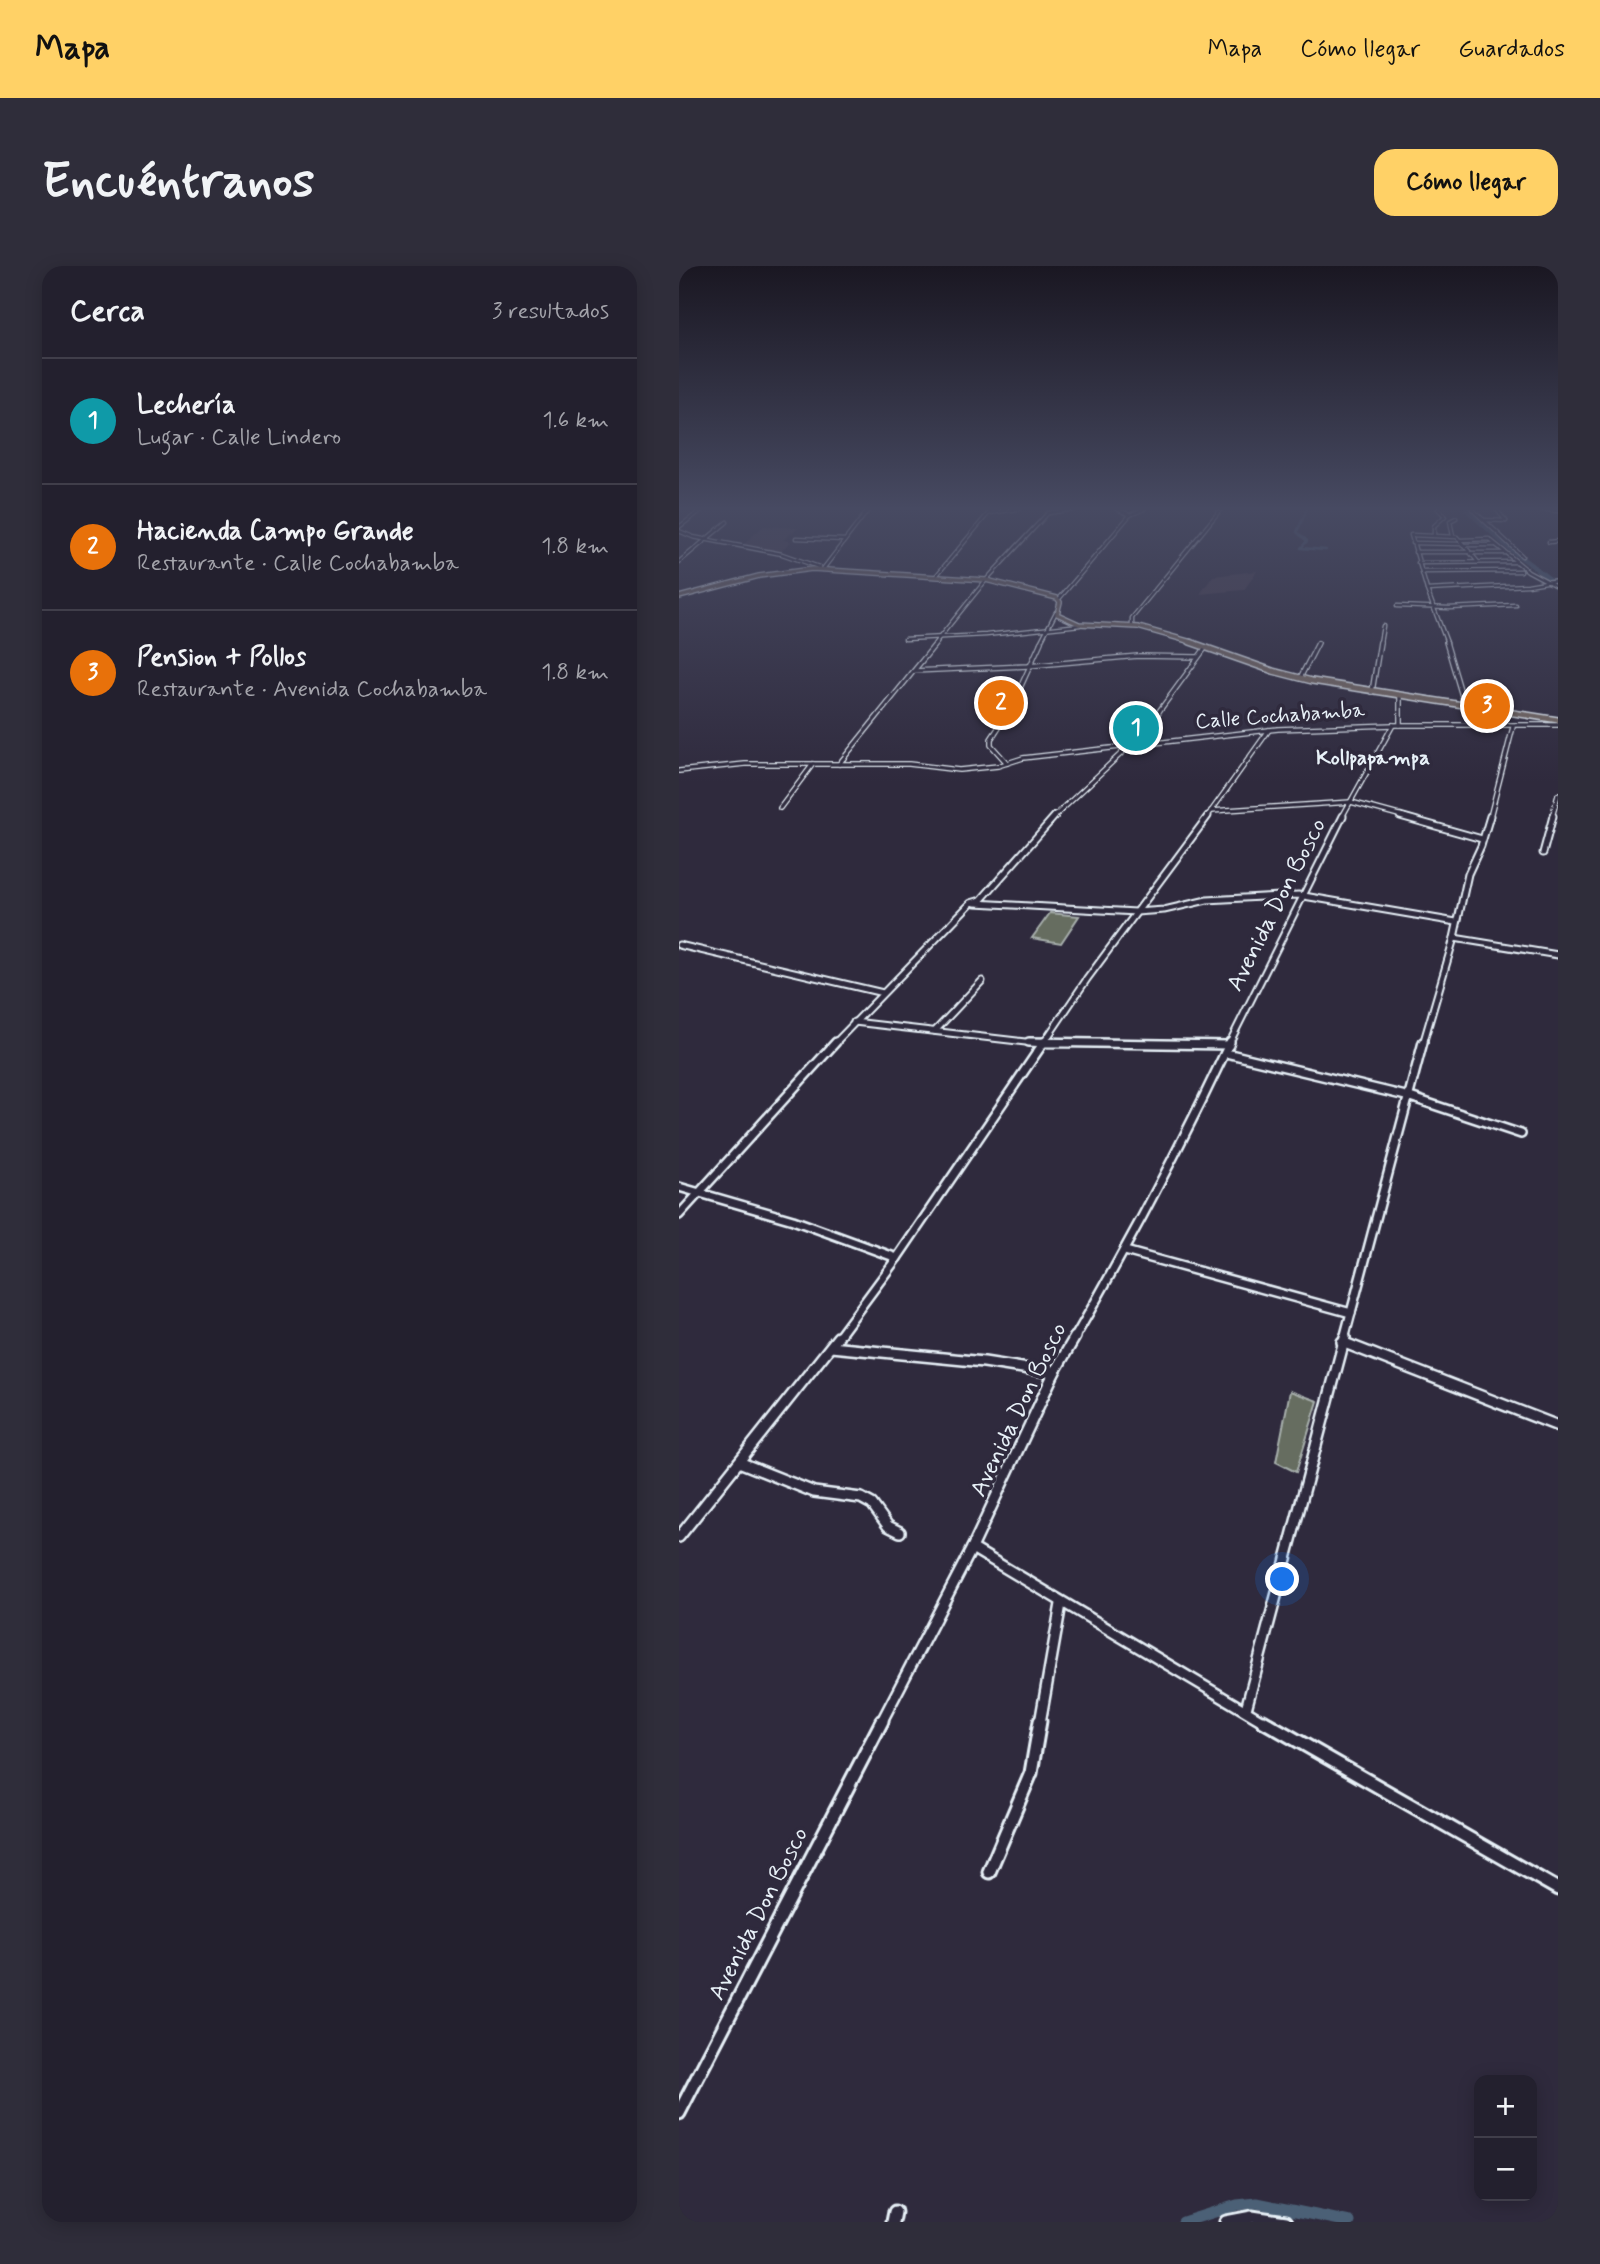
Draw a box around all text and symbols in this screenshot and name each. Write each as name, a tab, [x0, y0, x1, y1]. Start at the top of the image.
text: Mapa	[35, 27, 110, 71]
text: Mapa	[1207, 34, 1262, 65]
text: Cómo llegar	[1300, 34, 1420, 65]
text: Guardados	[1458, 34, 1565, 65]
button: Cómo llegar	[1374, 149, 1558, 216]
text: Encuéntranos	[42, 150, 314, 215]
text: Cerca	[70, 292, 145, 331]
text: 3 resultados	[492, 297, 609, 327]
text: Lechería	[137, 389, 236, 423]
text: 1	[88, 406, 98, 436]
text: 1.6 km	[542, 406, 609, 436]
text: Lugar · Calle Lindero	[137, 423, 341, 453]
text: Hacienda Campo Grande	[137, 515, 414, 549]
text: 2	[87, 532, 99, 562]
text: 1.8 km	[541, 532, 609, 562]
text: Restaurante · Calle Cochabamba	[137, 549, 459, 579]
text: Pension + Pollos	[137, 641, 306, 675]
text: 3	[88, 658, 98, 688]
text: 1.8 km	[541, 658, 609, 688]
text: Restaurante · Avenida Cochabamba	[137, 675, 487, 705]
pin: 2	[978, 677, 1024, 729]
pin: 3	[1464, 680, 1510, 732]
street label: Calle Cochabamba	[1194, 696, 1366, 736]
pin: 1	[1113, 702, 1159, 754]
district label: Kollpapampa	[1316, 744, 1430, 772]
street label: Avenida Don Bosco	[1220, 813, 1334, 997]
street label: Avenida Don Bosco	[963, 1318, 1075, 1502]
your location	[1265, 1562, 1299, 1596]
street label: Avenida Don Bosco	[702, 1822, 816, 2006]
map controls	[1474, 2075, 1537, 2201]
button: +	[1474, 2075, 1537, 2138]
button: −	[1474, 2138, 1537, 2201]

